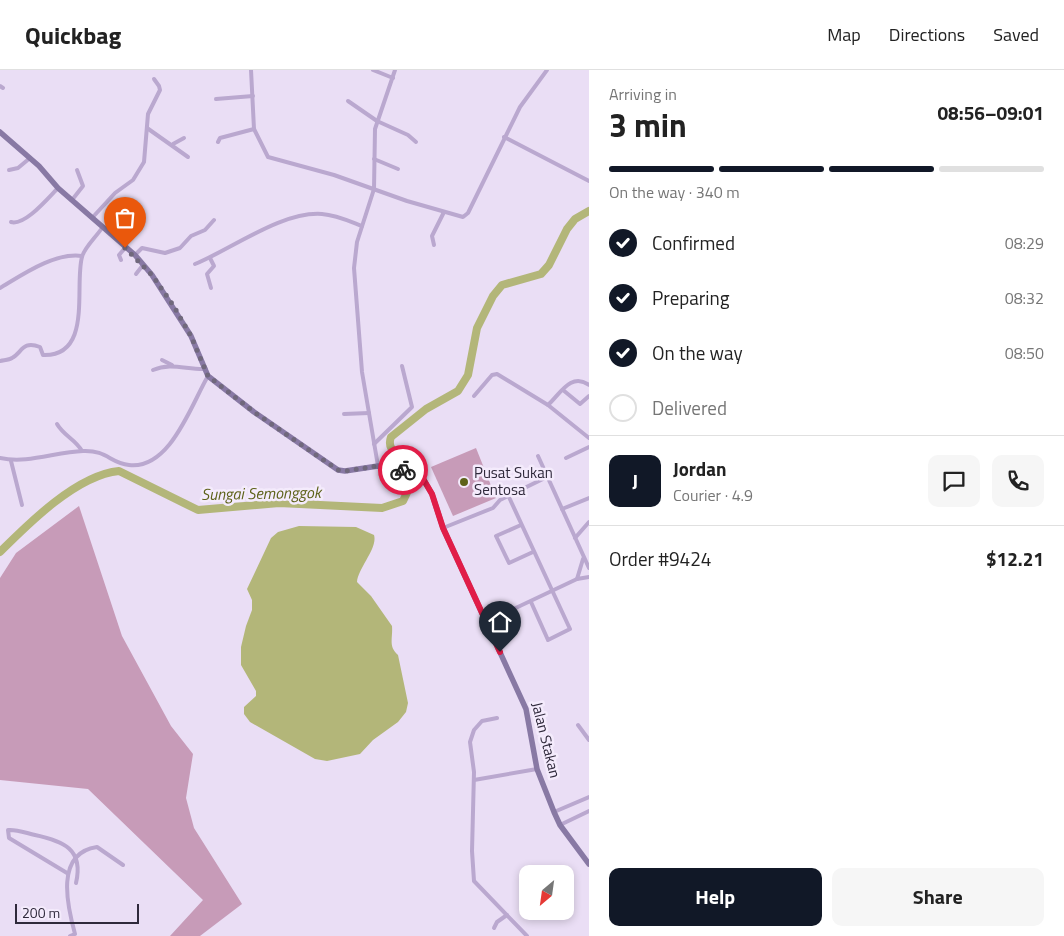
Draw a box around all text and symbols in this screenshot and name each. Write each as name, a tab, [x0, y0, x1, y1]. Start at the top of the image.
text: Quickbag	[25, 17, 121, 53]
text: Map	[827, 21, 861, 48]
text: Directions	[889, 21, 965, 48]
text: Saved	[993, 21, 1039, 48]
text: Arriving in	[609, 82, 677, 106]
text: 08:56–09:01	[937, 98, 1044, 127]
text: 3 min	[609, 101, 687, 149]
text: On the way · 340 m	[609, 180, 740, 204]
pin	[104, 197, 146, 248]
icon: bag	[111, 204, 139, 232]
text: Confirmed	[652, 228, 735, 257]
icon: check	[609, 229, 637, 257]
text: 08:29	[1005, 231, 1044, 255]
text: Preparing	[652, 283, 729, 312]
icon: check	[609, 284, 637, 312]
text: 08:32	[1005, 286, 1044, 310]
text: On the way	[652, 338, 743, 367]
icon: check	[609, 339, 637, 367]
text: 08:50	[1005, 341, 1044, 365]
text: Delivered	[652, 393, 727, 422]
courier	[378, 445, 428, 495]
text: Jordan	[673, 454, 726, 483]
button: chat	[928, 455, 980, 507]
button: phone	[992, 455, 1044, 507]
icon: bike	[389, 456, 417, 484]
place label: Pusat Sukan Sentosa	[474, 461, 553, 501]
text: J	[632, 466, 638, 495]
marker: Pusat Sukan Sentosa	[458, 476, 470, 488]
water label: Sungai Semonggok	[201, 480, 323, 506]
text: Courier · 4.9	[673, 483, 753, 507]
text: Order #9424	[609, 544, 711, 573]
text: $12.21	[986, 544, 1044, 573]
pin	[479, 601, 521, 652]
icon: home	[486, 608, 514, 636]
street label: Jalan Stakan	[526, 699, 567, 780]
north arrow	[519, 865, 574, 920]
map controls	[519, 865, 574, 920]
button: Help	[609, 868, 822, 926]
button: Share	[832, 868, 1044, 926]
scale bar	[15, 901, 139, 924]
text: 200 m	[22, 902, 60, 923]

